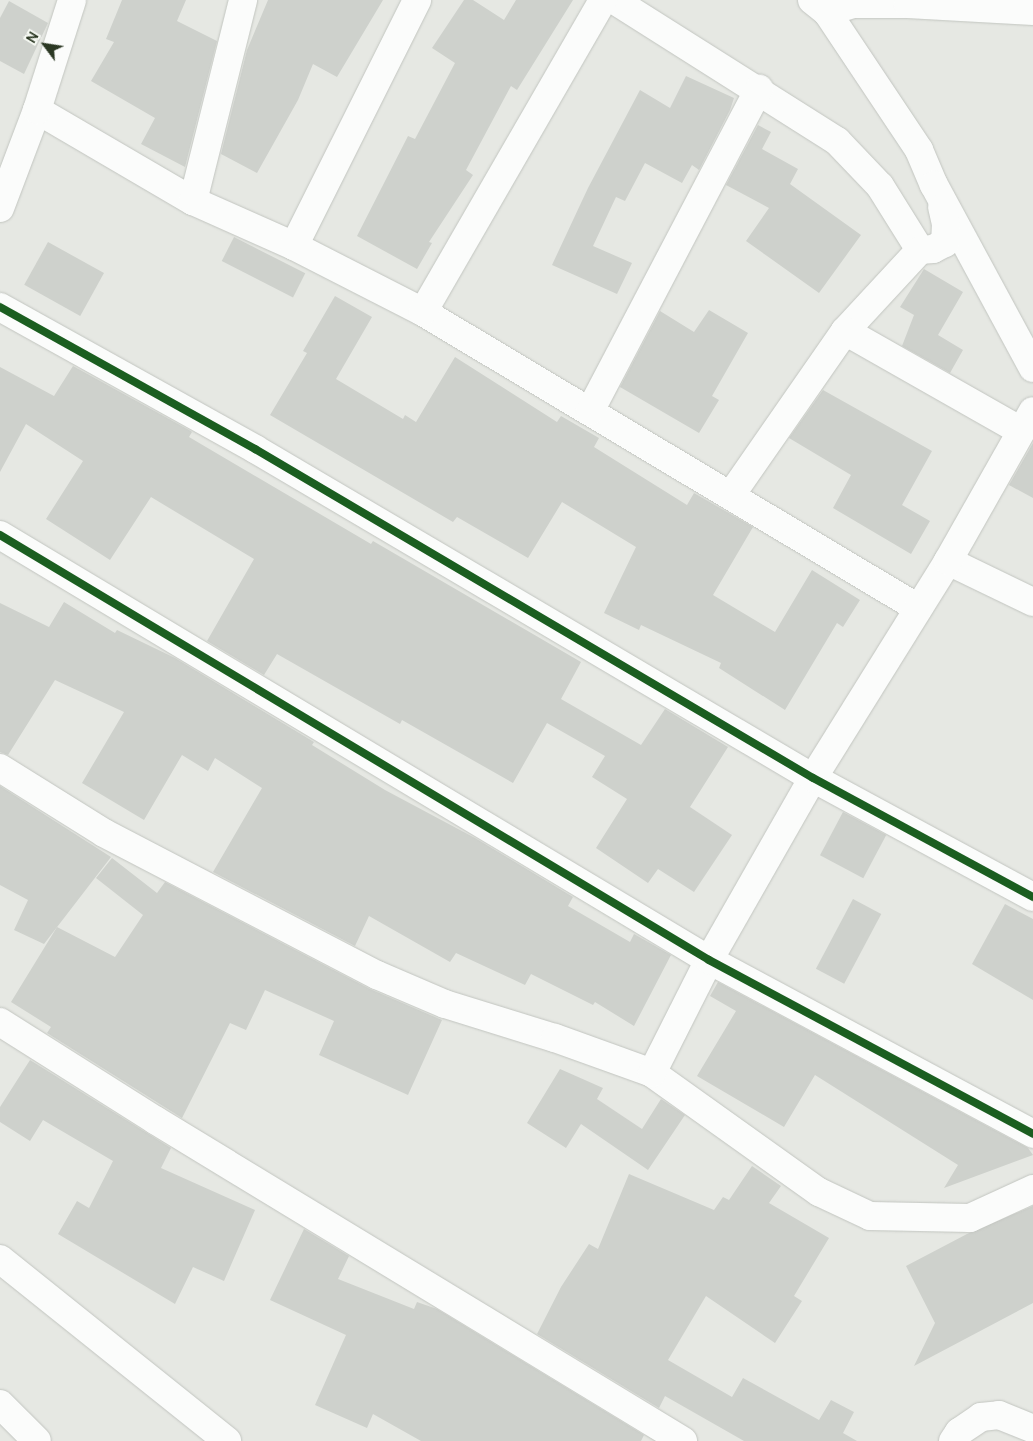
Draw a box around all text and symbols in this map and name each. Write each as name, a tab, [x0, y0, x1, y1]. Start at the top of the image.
north arrow	[20, 20, 70, 70]
text: N	[21, 28, 42, 46]

